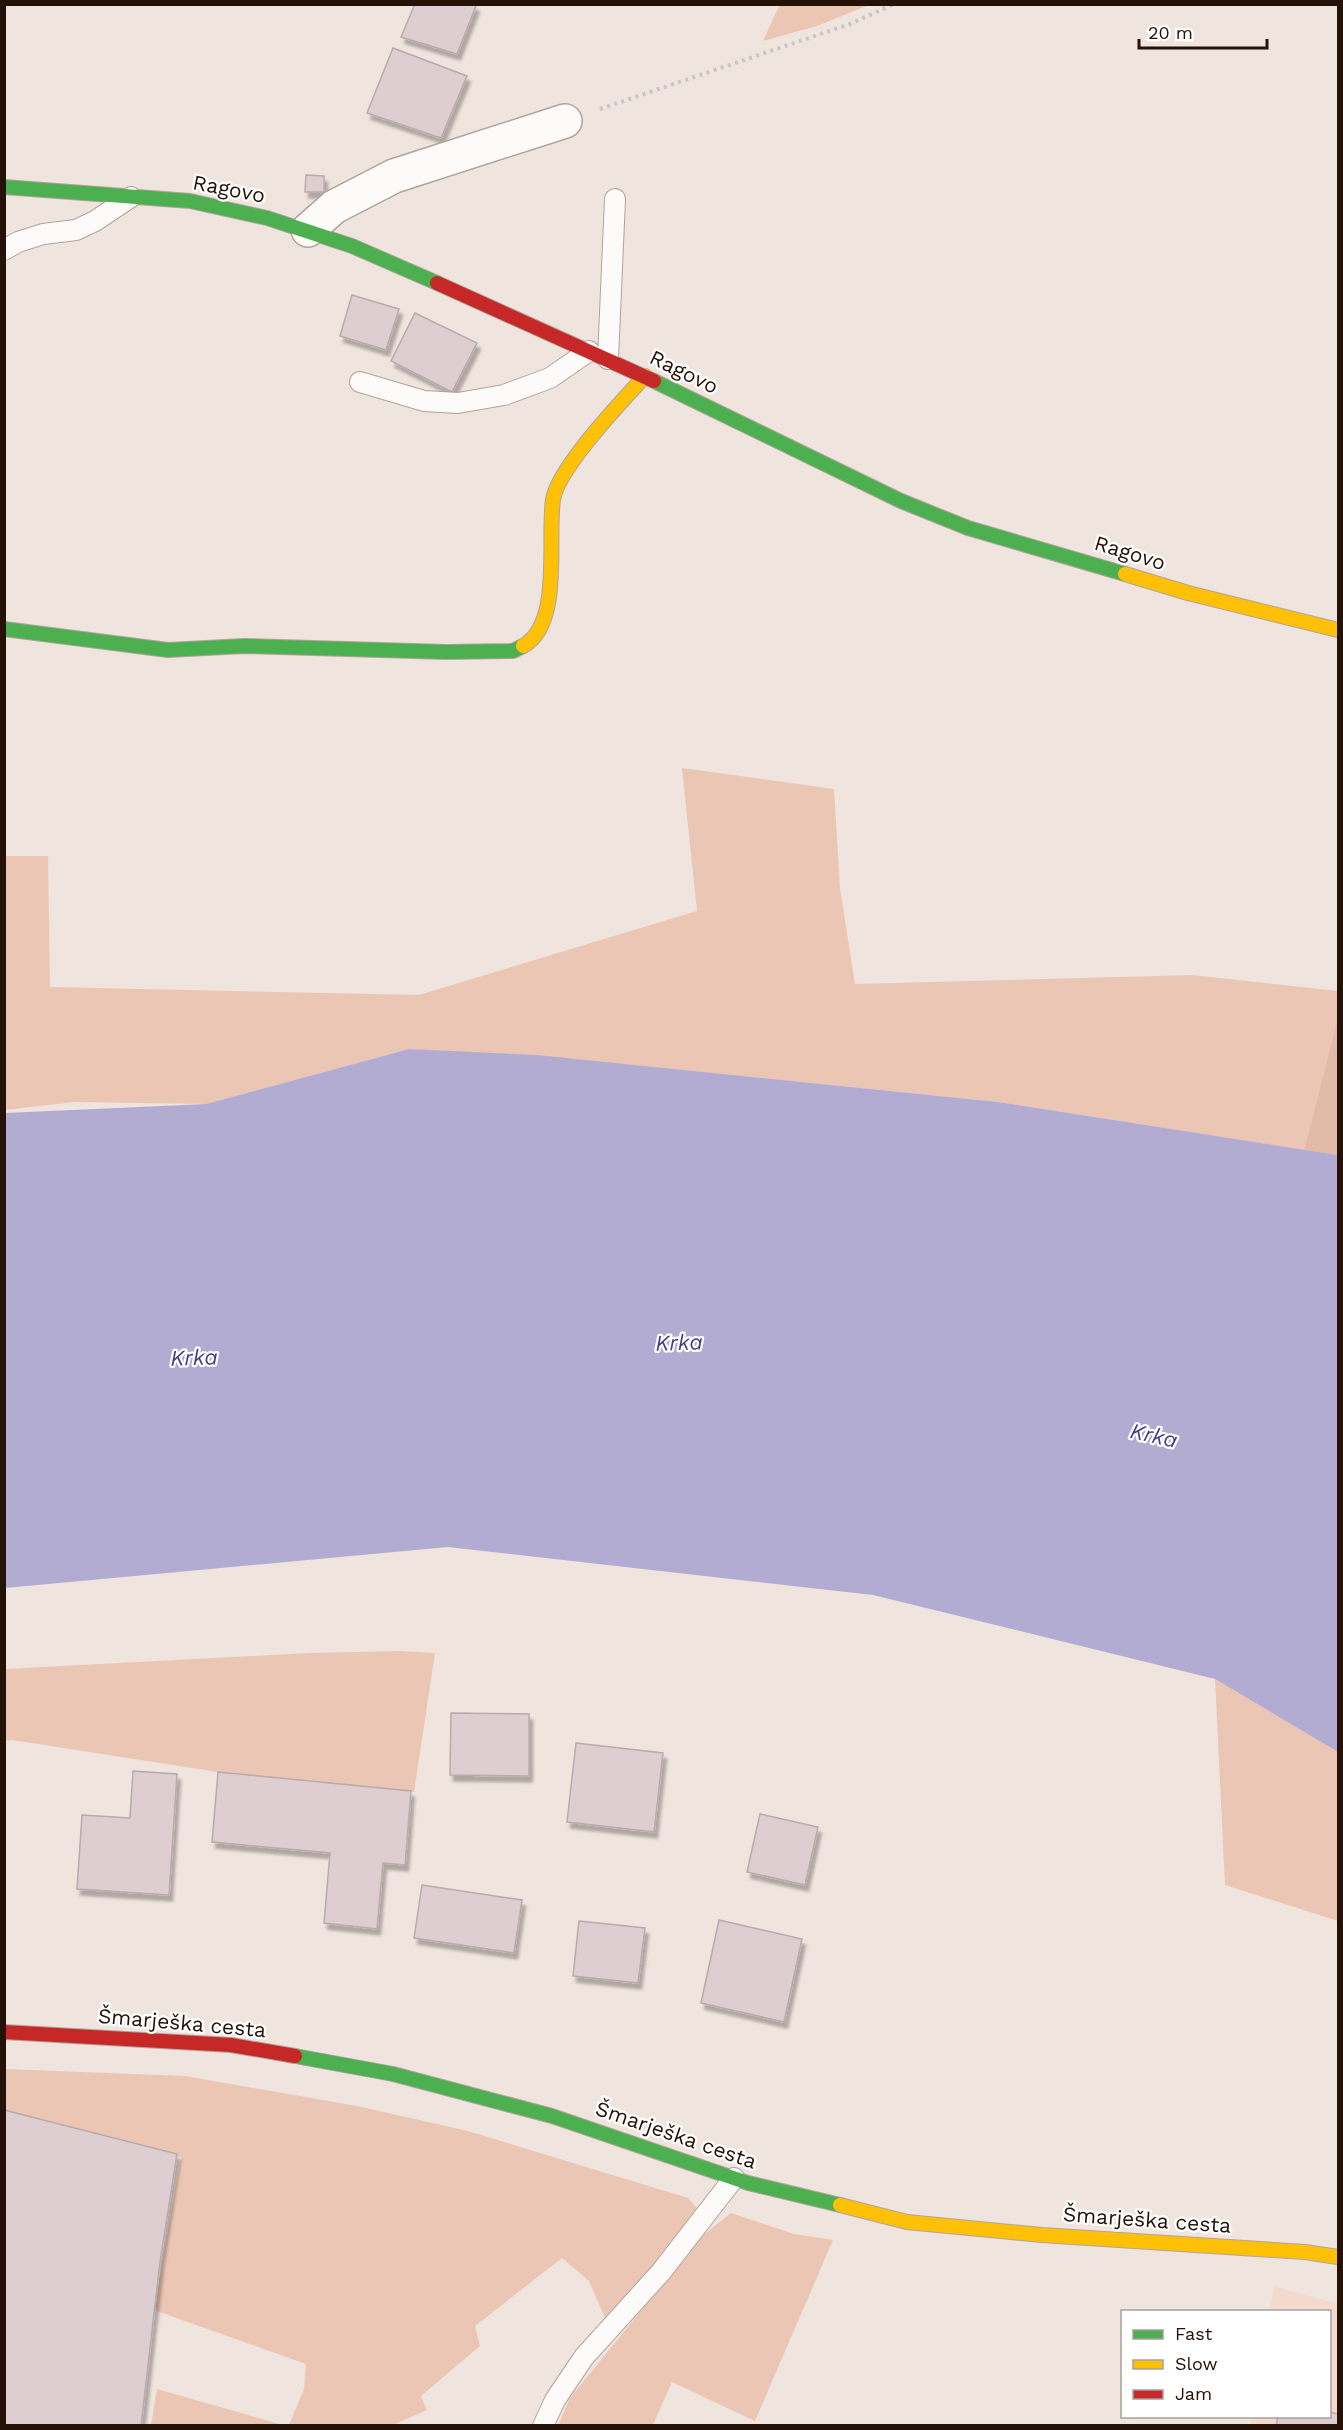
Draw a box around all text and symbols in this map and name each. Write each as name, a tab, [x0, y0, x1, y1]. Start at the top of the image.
scale bar	[1139, 12, 1266, 50]
text: 20 m	[1148, 22, 1193, 43]
street label: Ragovo	[191, 169, 267, 208]
street label: Ragovo	[646, 344, 723, 399]
street label: Ragovo	[1092, 530, 1169, 575]
water label: Krka	[655, 1329, 703, 1356]
water label: Krka	[170, 1344, 218, 1371]
water label: Krka	[1128, 1418, 1180, 1453]
street label: Šmarješka cesta	[97, 2003, 267, 2042]
street label: Šmarješka cesta	[592, 2095, 760, 2174]
street label: Šmarješka cesta	[1062, 2201, 1232, 2238]
legend	[1121, 2310, 1331, 2418]
text: Fast	[1175, 2323, 1213, 2344]
text: Slow	[1175, 2353, 1218, 2374]
text: Jam	[1175, 2383, 1212, 2404]

